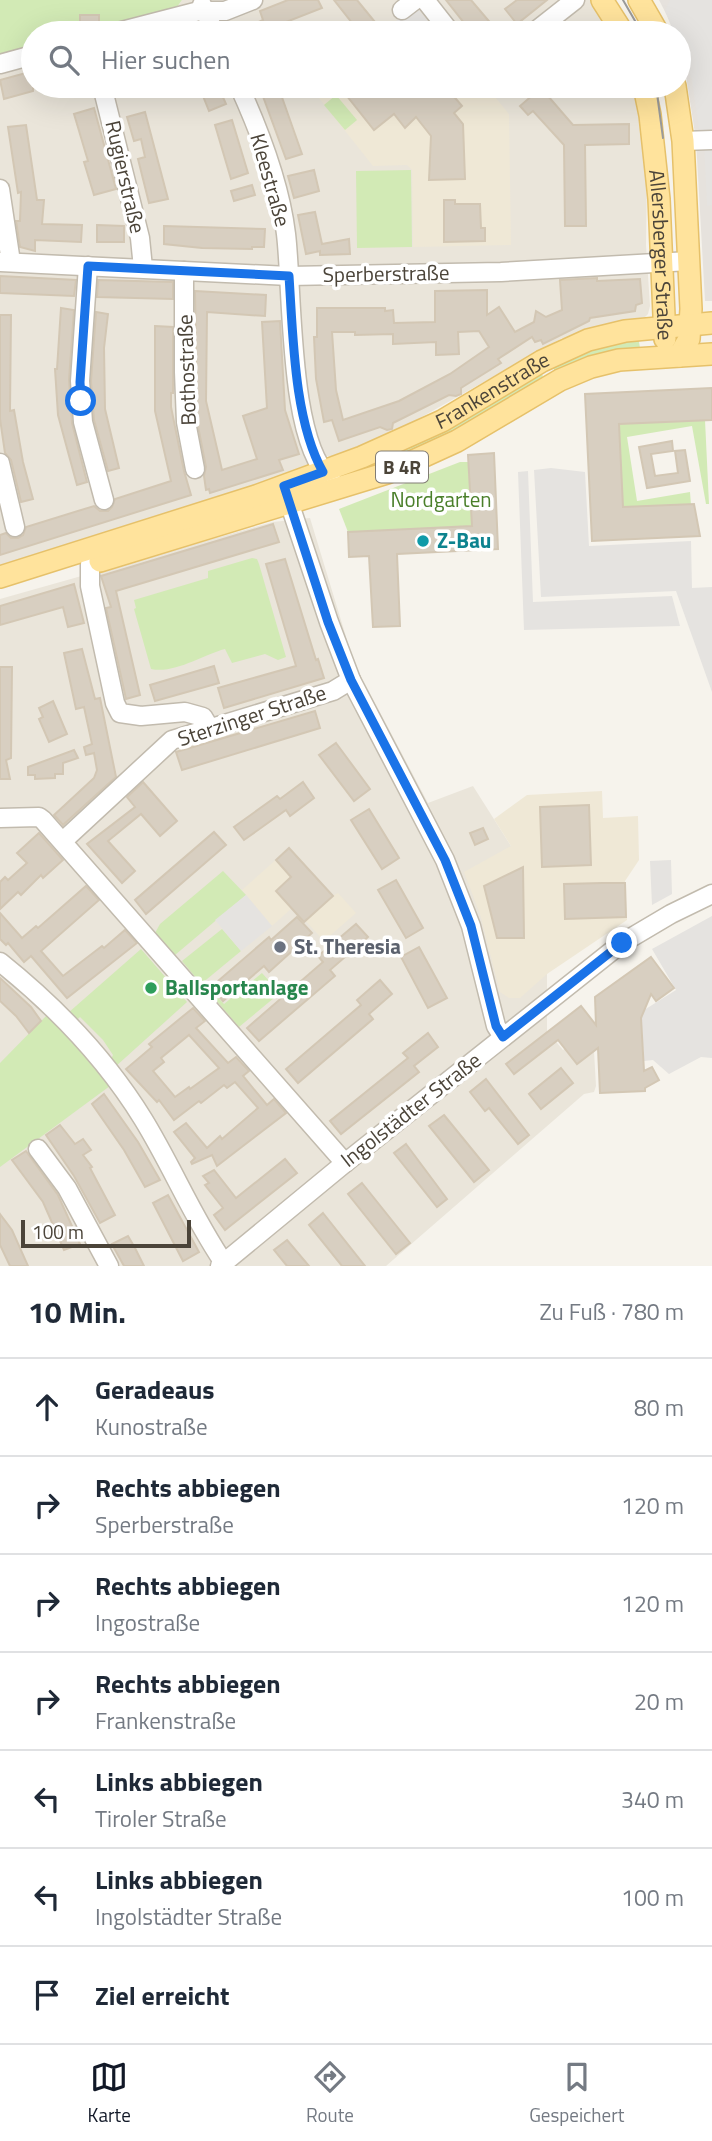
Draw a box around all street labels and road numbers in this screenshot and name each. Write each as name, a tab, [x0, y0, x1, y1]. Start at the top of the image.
street label: Rugierstraße	[97, 117, 154, 236]
street label: Kleestraße	[242, 129, 300, 230]
street label: Allersberger Straße	[641, 168, 682, 341]
street label: Sperberstraße	[322, 256, 450, 290]
street label: Bothostraße	[168, 314, 204, 426]
street label: Frankenstraße	[430, 343, 554, 437]
road number: B 4R	[376, 452, 428, 482]
street label: Sterzinger Straße	[173, 676, 330, 754]
street label: Ingolstädter Straße	[333, 1044, 488, 1174]

